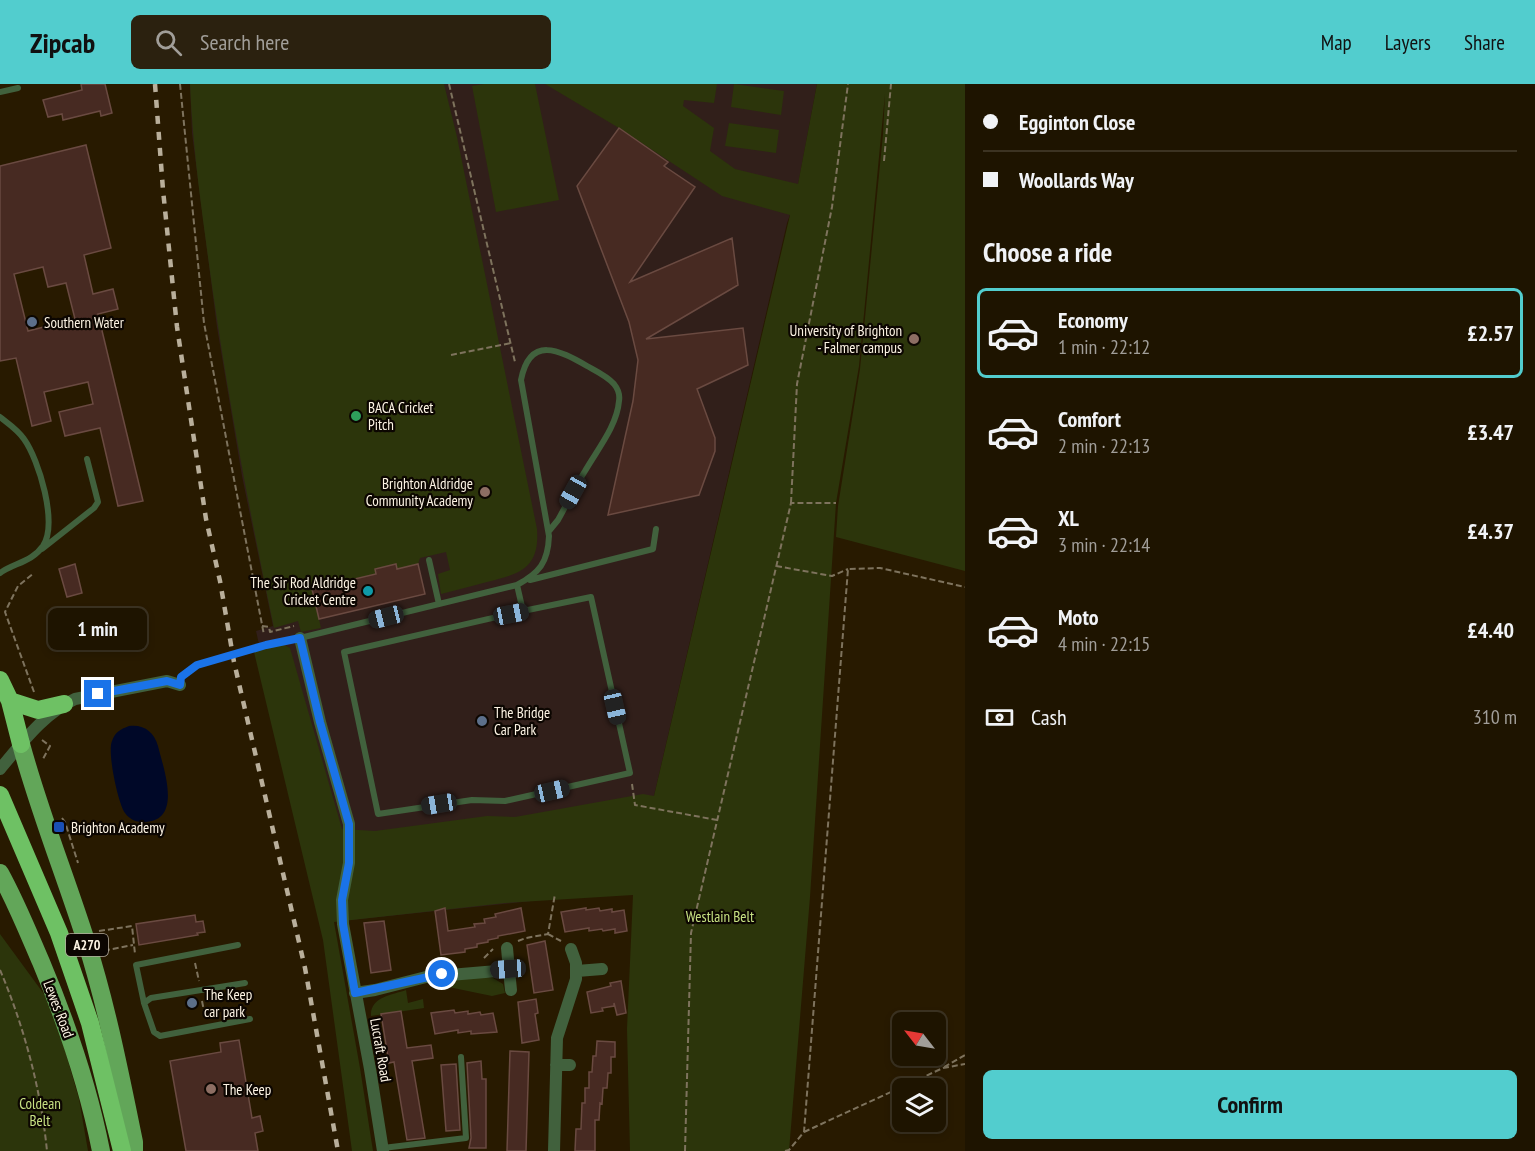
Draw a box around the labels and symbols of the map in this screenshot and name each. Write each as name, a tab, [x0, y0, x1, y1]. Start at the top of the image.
place label: Southern Water	[44, 313, 125, 332]
marker: Southern Water	[25, 315, 39, 329]
place label: University of Brighton - Falmer campus	[790, 321, 902, 357]
marker: University of Brighton - Falmer campus	[907, 332, 921, 346]
place label: BACA Cricket Pitch	[368, 398, 434, 434]
marker: BACA Cricket Pitch	[349, 409, 363, 423]
car	[556, 472, 590, 512]
place label: Brighton Aldridge Community Academy	[366, 474, 473, 510]
marker: Brighton Aldridge Community Academy	[478, 485, 492, 499]
place label: The Sir Rod Aldridge Cricket Centre	[250, 573, 356, 609]
marker: The Sir Rod Aldridge Cricket Centre	[361, 584, 375, 598]
car	[492, 602, 530, 626]
car	[366, 604, 406, 630]
callout: 1 min	[48, 607, 148, 649]
route end	[84, 680, 111, 707]
car	[602, 687, 628, 727]
place label: The Bridge Car Park	[494, 703, 550, 739]
marker: The Bridge Car Park	[475, 714, 489, 728]
car	[532, 778, 572, 804]
car	[420, 792, 458, 816]
place label: Brighton Academy	[71, 818, 165, 837]
marker: Brighton Academy	[52, 820, 66, 834]
park label: Westlain Belt	[686, 907, 754, 926]
road number: A270	[66, 934, 108, 956]
car	[489, 959, 527, 979]
route start	[428, 960, 455, 987]
street label: Lewes Road	[39, 977, 79, 1041]
place label: The Keep car park	[204, 985, 252, 1021]
marker: The Keep car park	[185, 996, 199, 1010]
north arrow	[892, 1012, 946, 1066]
street label: Lucraft Road	[366, 1017, 396, 1083]
place label: The Keep	[223, 1080, 271, 1099]
marker: The Keep	[204, 1082, 218, 1096]
park label: Coldean Belt	[19, 1094, 61, 1130]

